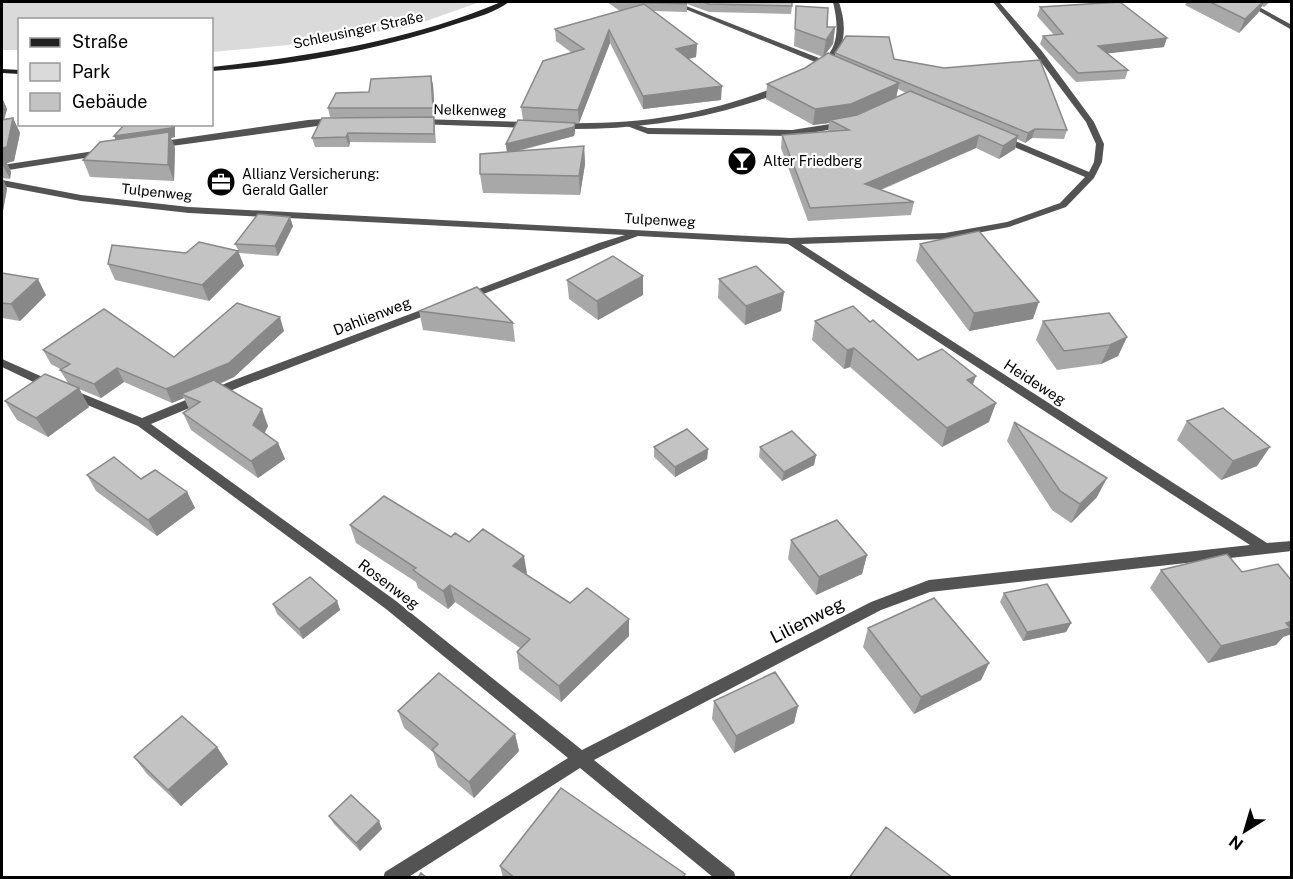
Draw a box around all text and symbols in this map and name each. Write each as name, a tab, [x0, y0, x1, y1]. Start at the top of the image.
street label: Schleusinger Straße	[291, 8, 425, 52]
legend	[18, 18, 213, 126]
text: Straße	[72, 31, 128, 52]
text: Park	[72, 61, 110, 82]
text: Gebäude	[72, 91, 147, 112]
street label: Nelkenweg	[433, 101, 507, 119]
bar icon: Alter Friedberg	[726, 145, 758, 177]
place label: Alter Friedberg	[763, 153, 863, 169]
office icon: Allianz Versicherung: Gerald Galler	[205, 166, 237, 198]
place label: Allianz Versicherung: Gerald Galler	[242, 166, 379, 198]
street label: Tulpenweg	[121, 180, 194, 204]
street label: Tulpenweg	[624, 210, 696, 230]
street label: Dahlienweg	[331, 293, 413, 339]
street label: Heideweg	[1001, 356, 1069, 408]
street label: Rosenweg	[355, 555, 423, 613]
street label: Lilienweg	[766, 592, 848, 648]
north arrow	[1215, 801, 1275, 861]
text: N	[1226, 831, 1247, 854]

